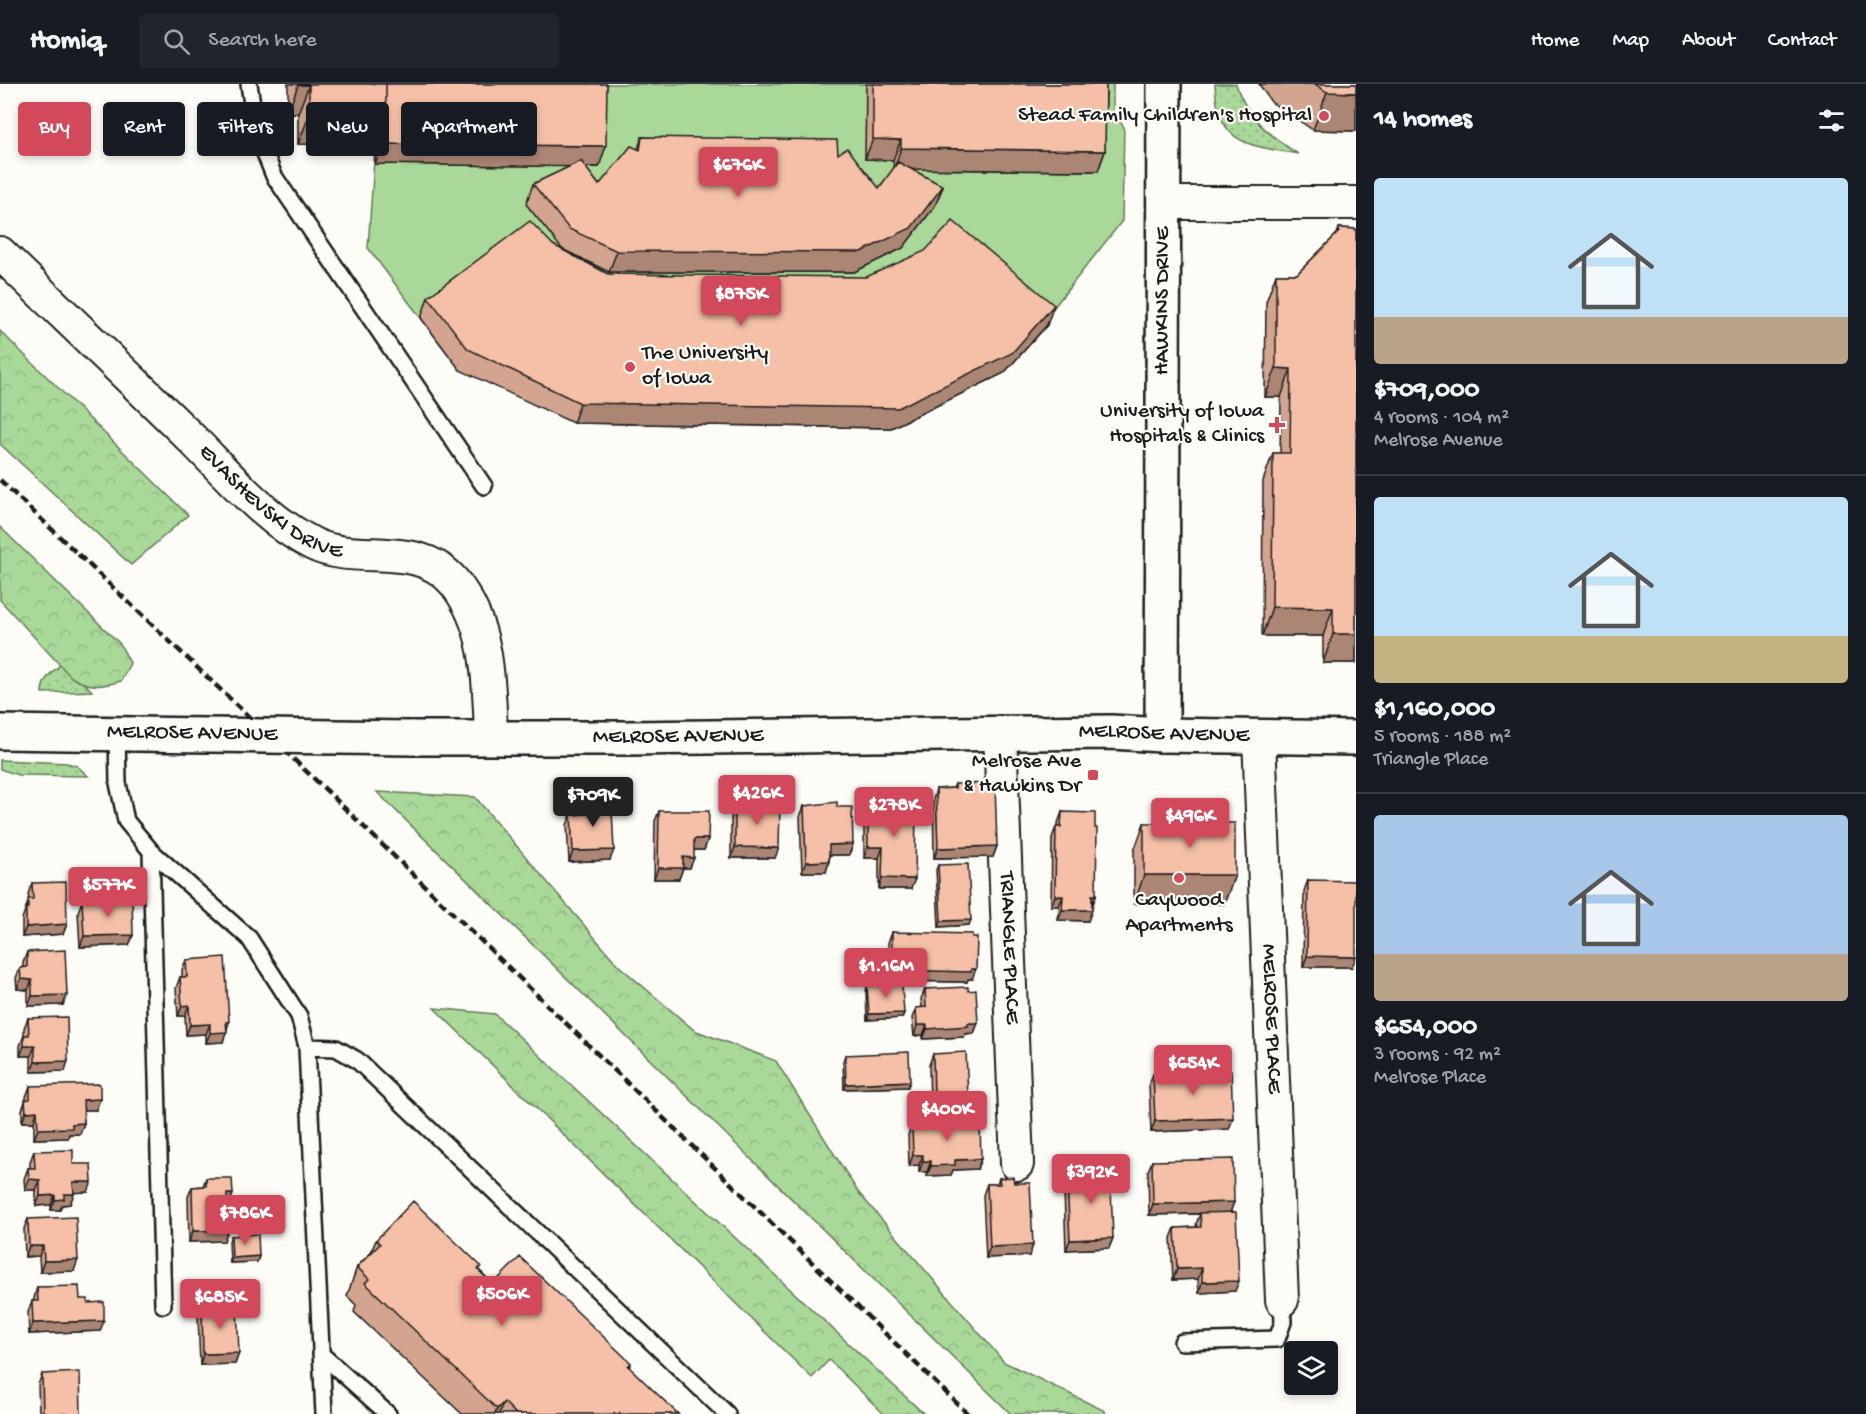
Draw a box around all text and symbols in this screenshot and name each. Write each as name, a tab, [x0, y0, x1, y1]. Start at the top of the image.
search box	[139, 14, 559, 68]
text: Homiq	[30, 25, 103, 58]
icon: search	[160, 25, 193, 58]
text: Search here	[208, 28, 317, 54]
text: Home	[1531, 29, 1579, 54]
text: Map	[1612, 29, 1649, 54]
text: About	[1682, 29, 1735, 54]
text: Contact	[1768, 29, 1836, 54]
chip: Buy	[18, 102, 91, 156]
chip: Rent	[103, 102, 185, 156]
chip: Filters	[197, 102, 294, 156]
chip: New	[306, 102, 389, 156]
chip: Apartment	[401, 102, 537, 156]
place label: Stead Family Children's Hospital	[1018, 103, 1312, 129]
icon: filters	[1815, 104, 1848, 137]
text: 14 homes	[1374, 105, 1472, 136]
marker: Stead Family Children's Hospital	[1317, 109, 1331, 123]
pin: $676K	[696, 147, 780, 198]
text: $676K	[713, 155, 763, 178]
icon: home	[1557, 217, 1665, 325]
street label: HAWKINS DRIVE	[1150, 225, 1177, 375]
pin: $875K	[699, 276, 783, 327]
text: $875K	[715, 284, 767, 307]
place label: The University of Iowa	[640, 341, 768, 392]
marker: The University of Iowa	[623, 360, 637, 374]
text: $709,000	[1374, 376, 1479, 407]
place label: University of Iowa Hospitals & Clinics	[1100, 399, 1265, 450]
text: 4 rooms · 104 m²	[1374, 407, 1509, 430]
marker: University of Iowa Hospitals & Clinics	[1268, 416, 1286, 434]
text: Melrose Avenue	[1374, 430, 1503, 453]
street label: EVASHEVSKI DRIVE	[192, 440, 346, 566]
icon: home	[1557, 536, 1665, 644]
text: $1,160,000	[1374, 695, 1495, 726]
street label: MELROSE AVENUE	[1078, 719, 1251, 749]
street label: MELROSE AVENUE	[106, 720, 279, 749]
street label: MELROSE AVENUE	[593, 723, 765, 751]
text: 5 rooms · 188 m²	[1374, 726, 1511, 749]
place label: Melrose Ave & Hawkins Dr	[963, 749, 1083, 800]
text: Triangle Place	[1374, 749, 1488, 772]
marker: Melrose Ave & Hawkins Dr	[1086, 768, 1100, 782]
pin: $426K	[715, 775, 799, 826]
pin: $709K	[551, 777, 635, 828]
text: $426K	[732, 783, 782, 806]
text: $709K	[567, 785, 619, 808]
pin: $278K	[852, 787, 936, 838]
text: $278K	[868, 795, 920, 818]
pin: $496K	[1148, 798, 1232, 849]
text: $496K	[1165, 806, 1215, 829]
icon: home	[1557, 854, 1665, 962]
pin: $577K	[66, 867, 150, 918]
street label: TRIANGLE PLACE	[992, 869, 1025, 1026]
marker: Caywood Apartments	[1172, 871, 1186, 885]
text: $577K	[82, 875, 134, 898]
place label: Caywood Apartments	[1125, 888, 1234, 939]
street label: MELROSE PLACE	[1254, 943, 1287, 1095]
pin: $1.16M	[837, 948, 935, 999]
text: $1.16M	[858, 956, 914, 979]
text: $654,000	[1374, 1013, 1477, 1044]
text: 3 rooms · 92 m²	[1374, 1044, 1501, 1067]
pin: $654K	[1151, 1045, 1235, 1096]
text: $654K	[1168, 1053, 1218, 1076]
text: Melrose Place	[1374, 1067, 1486, 1090]
pin: $400K	[905, 1091, 989, 1142]
text: $400K	[921, 1099, 973, 1122]
pin: $392K	[1049, 1154, 1133, 1205]
text: $392K	[1066, 1162, 1116, 1185]
pin: $786K	[203, 1195, 287, 1246]
text: $786K	[219, 1203, 271, 1226]
pin: $506K	[460, 1276, 544, 1327]
pin: $685K	[178, 1279, 262, 1330]
text: $506K	[476, 1284, 528, 1307]
text: $685K	[194, 1287, 246, 1310]
map controls	[1284, 1341, 1338, 1395]
button: layers	[1284, 1341, 1338, 1395]

